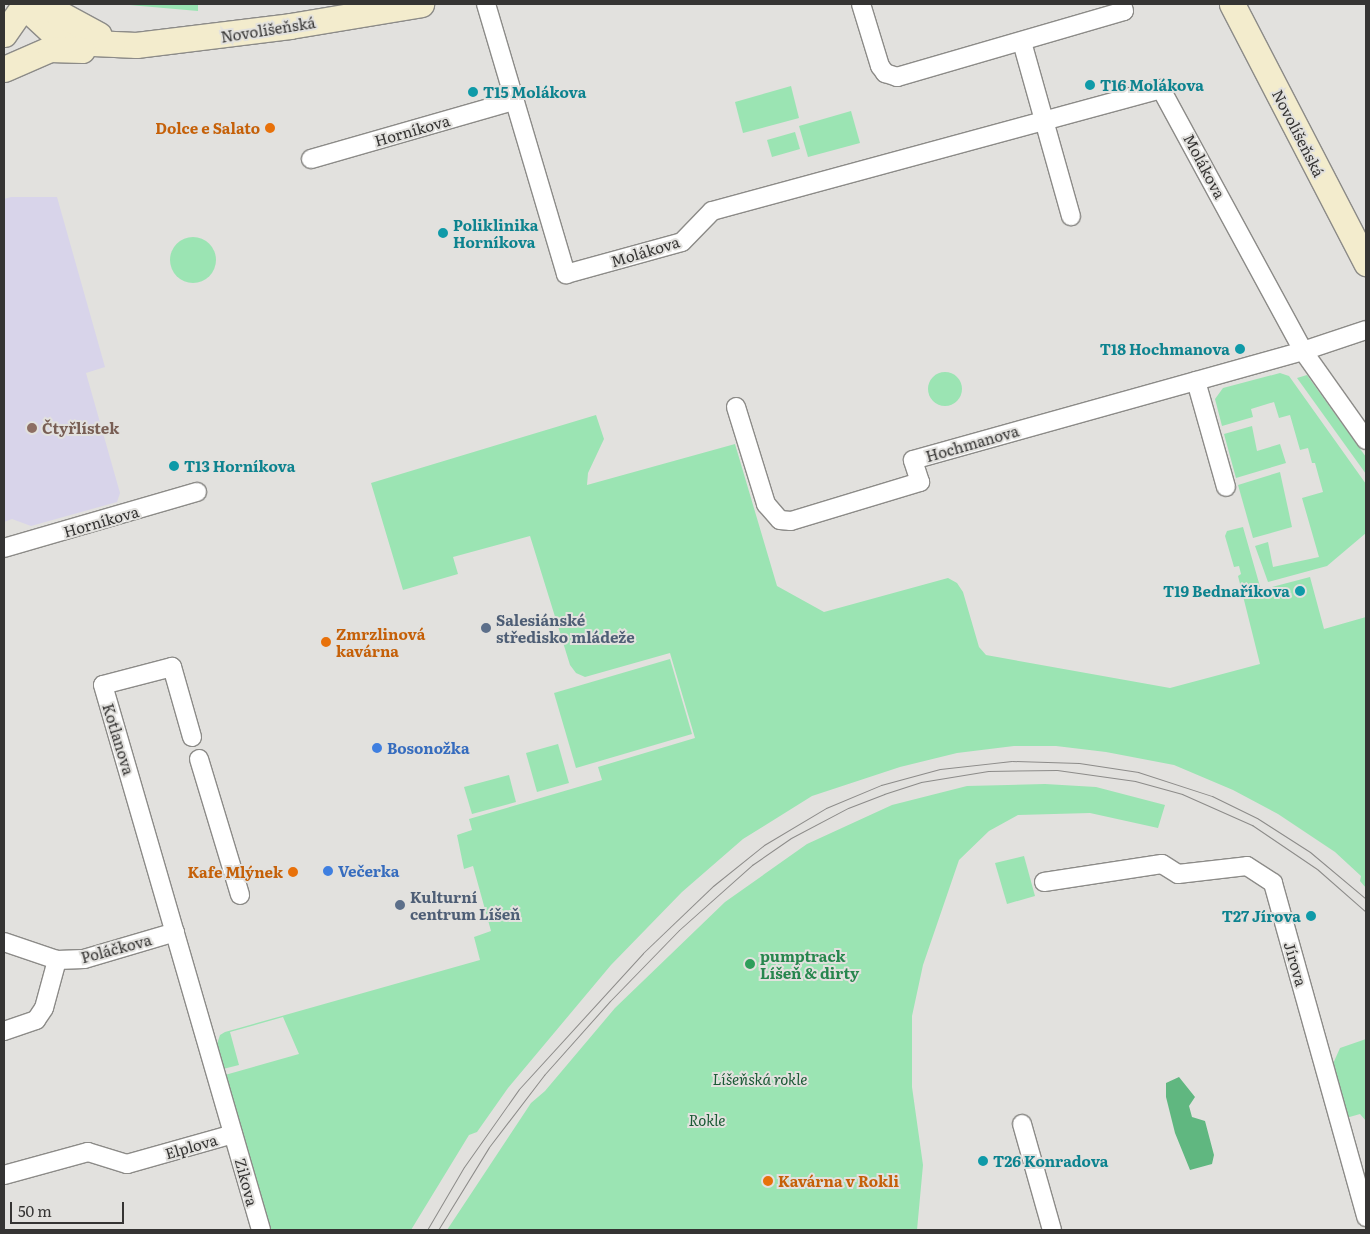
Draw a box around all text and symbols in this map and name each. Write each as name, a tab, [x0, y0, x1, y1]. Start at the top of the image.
street label: Novolíšeňská	[219, 13, 317, 45]
place label: T16 Molákova	[1100, 76, 1204, 94]
marker: T16 Molákova	[1084, 79, 1096, 91]
place label: T15 Molákova	[483, 83, 586, 101]
marker: T15 Molákova	[467, 86, 479, 98]
street label: Novolíšeňská	[1269, 86, 1329, 180]
street label: Horníkova	[372, 111, 452, 149]
place label: Dolce e Salato	[155, 119, 260, 137]
marker: Dolce e Salato	[264, 122, 276, 134]
street label: Molákova	[1180, 131, 1230, 201]
place label: Poliklinika Horníkova	[453, 215, 538, 250]
marker: Poliklinika Horníkova	[437, 227, 449, 239]
street label: Molákova	[609, 232, 681, 270]
place label: T18 Hochmanova	[1100, 340, 1230, 358]
marker: T18 Hochmanova	[1234, 343, 1246, 355]
place label: Čtyřlístek	[42, 419, 119, 437]
street label: Hochmanova	[923, 421, 1021, 465]
marker: Čtyřlístek	[26, 422, 38, 434]
place label: T13 Horníkova	[184, 457, 295, 475]
marker: T13 Horníkova	[168, 460, 180, 472]
street label: Horníkova	[61, 502, 141, 540]
place label: T19 Bednaříkova	[1163, 582, 1290, 600]
marker: T19 Bednaříkova	[1294, 585, 1306, 597]
place label: Salesiánské středisko mládeže	[496, 610, 635, 645]
marker: Salesiánské středisko mládeže	[480, 622, 492, 634]
place label: Zmrzlinová kavárna	[336, 624, 425, 659]
marker: Zmrzlinová kavárna	[320, 636, 332, 648]
street label: Kotlanova	[100, 701, 138, 777]
place label: Bosonožka	[387, 739, 470, 757]
marker: Bosonožka	[371, 742, 383, 754]
place label: Večerka	[338, 862, 399, 880]
place label: Kafe Mlýnek	[187, 863, 283, 881]
marker: Večerka	[322, 865, 334, 877]
marker: Kafe Mlýnek	[287, 866, 299, 878]
place label: Kulturní centrum Líšeň	[410, 887, 521, 922]
marker: Kulturní centrum Líšeň	[394, 899, 406, 911]
place label: T27 Jírova	[1222, 907, 1301, 925]
marker: T27 Jírova	[1305, 910, 1317, 922]
street label: Poláčkova	[79, 930, 153, 966]
street label: Jírova	[1281, 940, 1311, 988]
place label: pumptrack Líšeň & dirty	[760, 946, 859, 981]
marker: pumptrack Líšeň & dirty	[744, 958, 756, 970]
park label: Líšeňská rokle	[713, 1070, 807, 1088]
park label: Rokle	[689, 1111, 725, 1129]
street label: Elplova	[163, 1130, 219, 1162]
place label: T26 Konradova	[993, 1152, 1108, 1170]
marker: T26 Konradova	[977, 1155, 989, 1167]
street label: Zikova	[232, 1156, 262, 1208]
place label: Kavárna v Rokli	[778, 1172, 899, 1190]
marker: Kavárna v Rokli	[762, 1175, 774, 1187]
scale bar	[12, 1192, 126, 1224]
text: 50 m	[18, 1199, 52, 1222]

